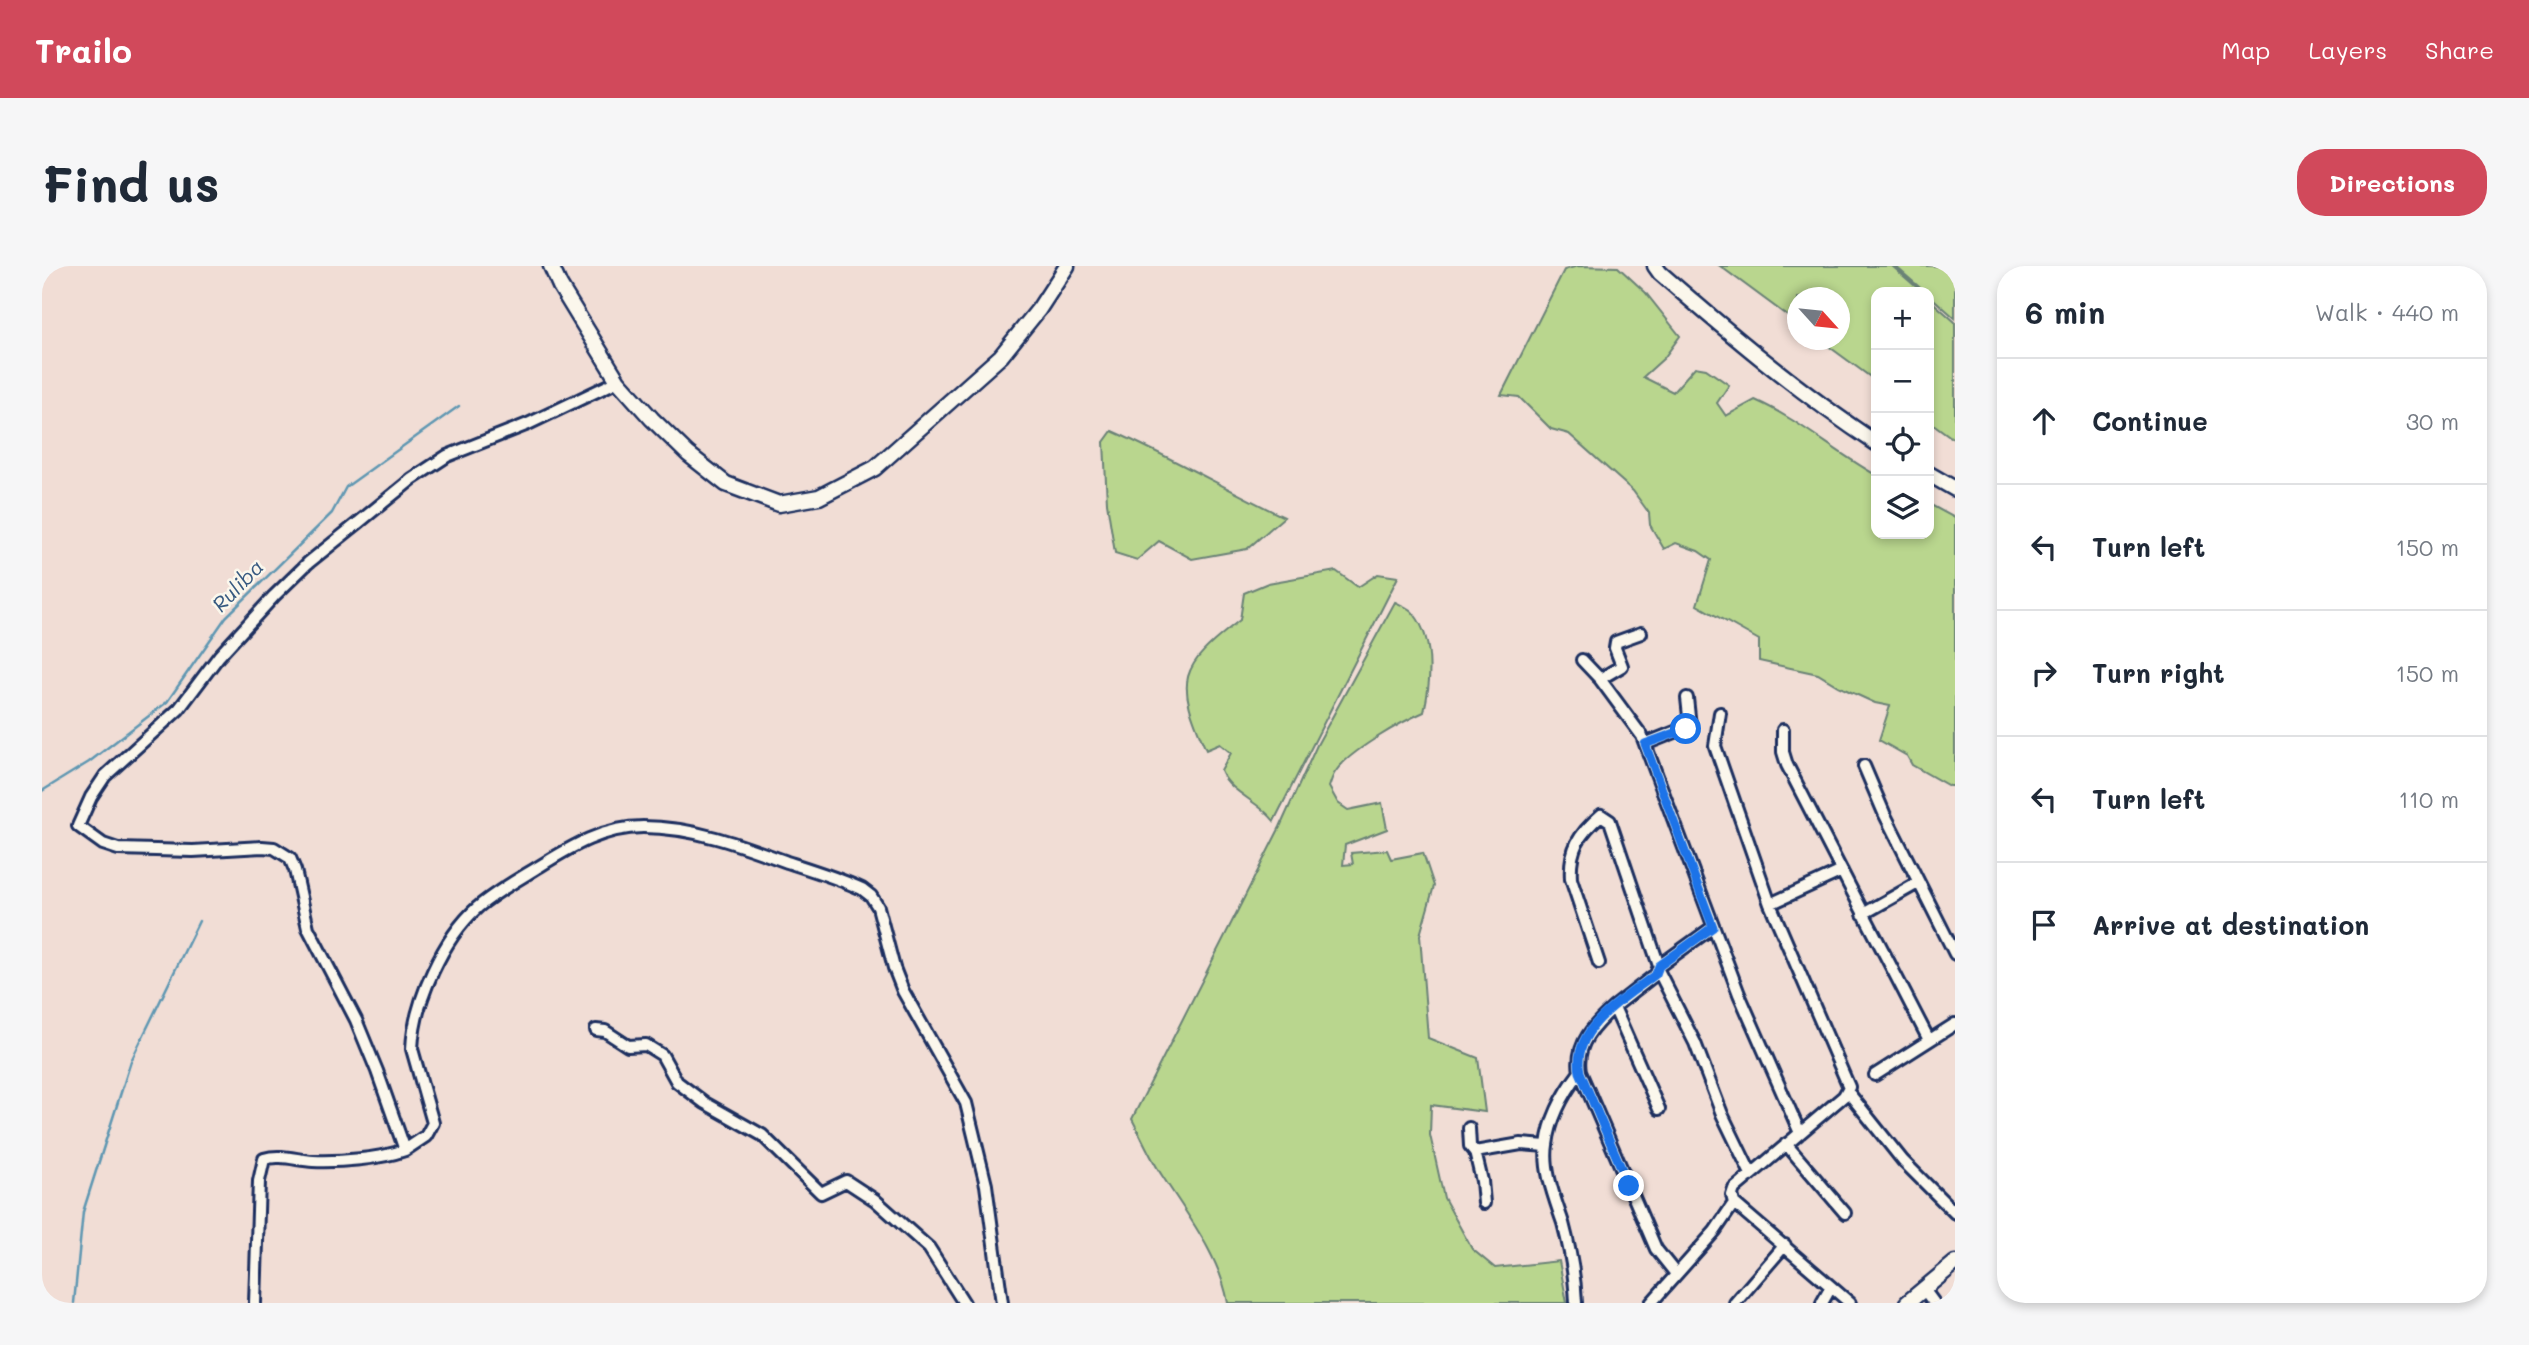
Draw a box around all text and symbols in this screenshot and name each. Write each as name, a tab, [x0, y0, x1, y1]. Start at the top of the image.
text: Trailo	[35, 28, 132, 71]
text: Map	[2222, 34, 2270, 65]
text: Layers	[2308, 34, 2387, 65]
text: Share	[2425, 34, 2494, 65]
button: Directions	[2297, 149, 2487, 216]
text: Find us	[42, 151, 220, 214]
north arrow	[1787, 287, 1850, 350]
map controls	[1871, 287, 1934, 539]
button: +	[1871, 287, 1934, 350]
text: 6 min	[2025, 292, 2105, 332]
text: Walk · 440 m	[2315, 297, 2459, 327]
button: −	[1871, 350, 1934, 413]
icon: ahead	[2025, 402, 2063, 440]
text: Continue	[2092, 404, 2208, 438]
text: 30 m	[2406, 406, 2459, 436]
button: locate	[1871, 413, 1934, 476]
button: layers	[1871, 476, 1934, 539]
icon: left	[2025, 528, 2063, 566]
text: Turn left	[2092, 530, 2205, 564]
text: 150 m	[2395, 532, 2459, 562]
water label: Ruliba	[205, 553, 269, 617]
icon: right	[2025, 654, 2063, 692]
text: Turn right	[2092, 656, 2225, 690]
text: 150 m	[2395, 658, 2459, 688]
route start	[1670, 713, 1701, 744]
icon: left	[2025, 780, 2063, 818]
text: Turn left	[2092, 782, 2205, 816]
text: 110 m	[2399, 784, 2459, 814]
icon: arrive	[2025, 906, 2063, 944]
text: Arrive at destination	[2092, 908, 2369, 942]
route end	[1613, 1170, 1644, 1201]

